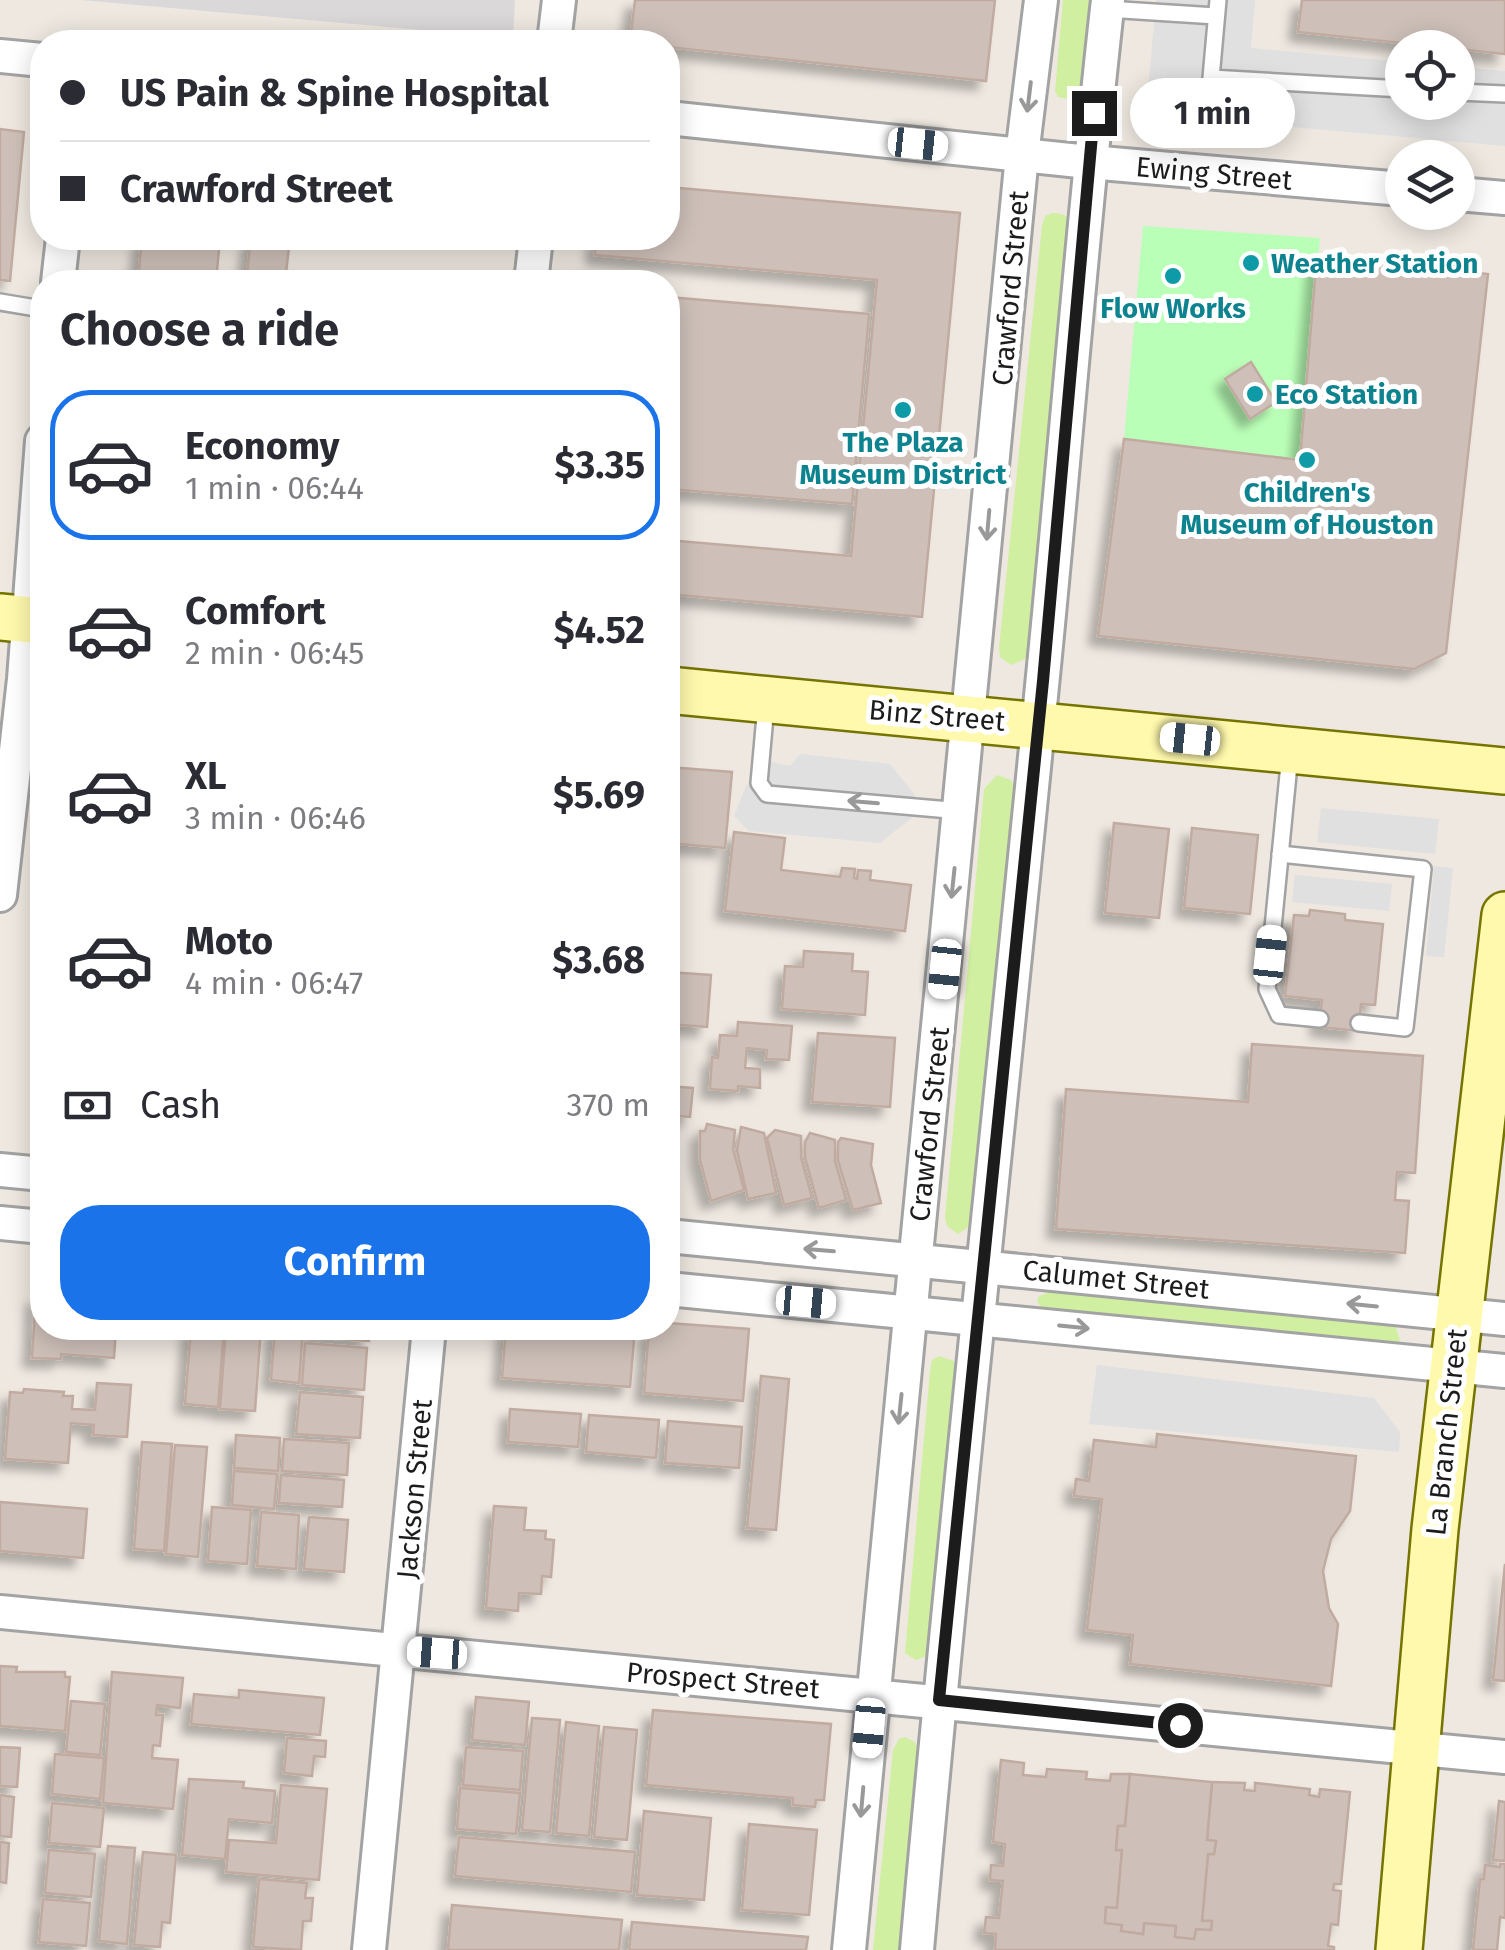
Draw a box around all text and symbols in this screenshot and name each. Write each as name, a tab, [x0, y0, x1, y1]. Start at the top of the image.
map controls	[1385, 30, 1475, 230]
button: locate	[1385, 30, 1475, 120]
text: US Pain & Spine Hospital	[120, 70, 549, 116]
callout: 1 min	[1129, 78, 1294, 148]
one-way arrow	[1019, 80, 1038, 112]
route end	[1072, 91, 1117, 136]
text: 1 min	[1174, 94, 1251, 132]
car	[887, 126, 949, 162]
button: layers	[1385, 140, 1475, 230]
street label: Ewing Street	[1134, 150, 1294, 197]
text: Crawford Street	[120, 166, 393, 212]
street label: Crawford Street	[986, 188, 1036, 387]
place label: Weather Station	[1271, 247, 1478, 280]
marker: Weather Station	[1240, 252, 1262, 274]
marker: Flow Works	[1162, 265, 1184, 287]
place label: Flow Works	[1100, 292, 1246, 325]
text: Choose a ride	[60, 303, 339, 357]
place label: Eco Station	[1275, 378, 1418, 411]
marker: Eco Station	[1244, 383, 1266, 405]
marker: The Plaza Museum District	[892, 399, 914, 421]
icon: car	[65, 420, 155, 510]
text: Economy	[185, 423, 340, 469]
place label: The Plaza Museum District	[799, 426, 1008, 491]
text: $3.35	[555, 442, 645, 488]
marker: Children's Museum of Houston	[1296, 449, 1318, 471]
text: 1 min · 06:44	[185, 469, 364, 507]
place label: Children's Museum of Houston	[1180, 476, 1434, 541]
one-way arrow	[978, 508, 997, 540]
icon: car	[65, 585, 155, 675]
text: Comfort	[185, 588, 326, 634]
text: $4.52	[554, 607, 645, 653]
text: 2 min · 06:45	[185, 634, 364, 672]
street label: Binz Street	[867, 693, 1007, 738]
car	[1159, 721, 1221, 757]
icon: car	[65, 750, 155, 840]
text: XL	[185, 753, 227, 799]
text: $5.69	[553, 772, 645, 818]
one-way arrow	[848, 793, 880, 812]
text: 3 min · 06:46	[185, 799, 366, 837]
one-way arrow	[944, 867, 963, 899]
icon: car	[65, 915, 155, 1005]
text: Moto	[185, 918, 273, 964]
car	[1252, 924, 1288, 986]
text: $3.68	[552, 937, 645, 983]
car	[927, 938, 963, 1000]
text: 4 min · 06:47	[185, 964, 363, 1002]
street label: Crawford Street	[903, 1024, 956, 1223]
icon: cash	[60, 1078, 115, 1133]
text: Cash	[140, 1082, 221, 1128]
text: 370 m	[567, 1086, 650, 1124]
button: Confirm	[60, 1205, 650, 1320]
one-way arrow	[803, 1240, 835, 1259]
street label: Calumet Street	[1021, 1253, 1212, 1306]
car	[775, 1284, 837, 1320]
one-way arrow	[1346, 1295, 1378, 1314]
one-way arrow	[1057, 1318, 1089, 1337]
street label: La Branch Street	[1419, 1326, 1474, 1537]
one-way arrow	[891, 1392, 910, 1425]
street label: Jackson Street	[390, 1397, 439, 1580]
car	[406, 1636, 468, 1670]
street label: Prospect Street	[625, 1656, 822, 1705]
car	[851, 1697, 887, 1759]
route start	[1158, 1703, 1203, 1748]
one-way arrow	[853, 1786, 872, 1818]

